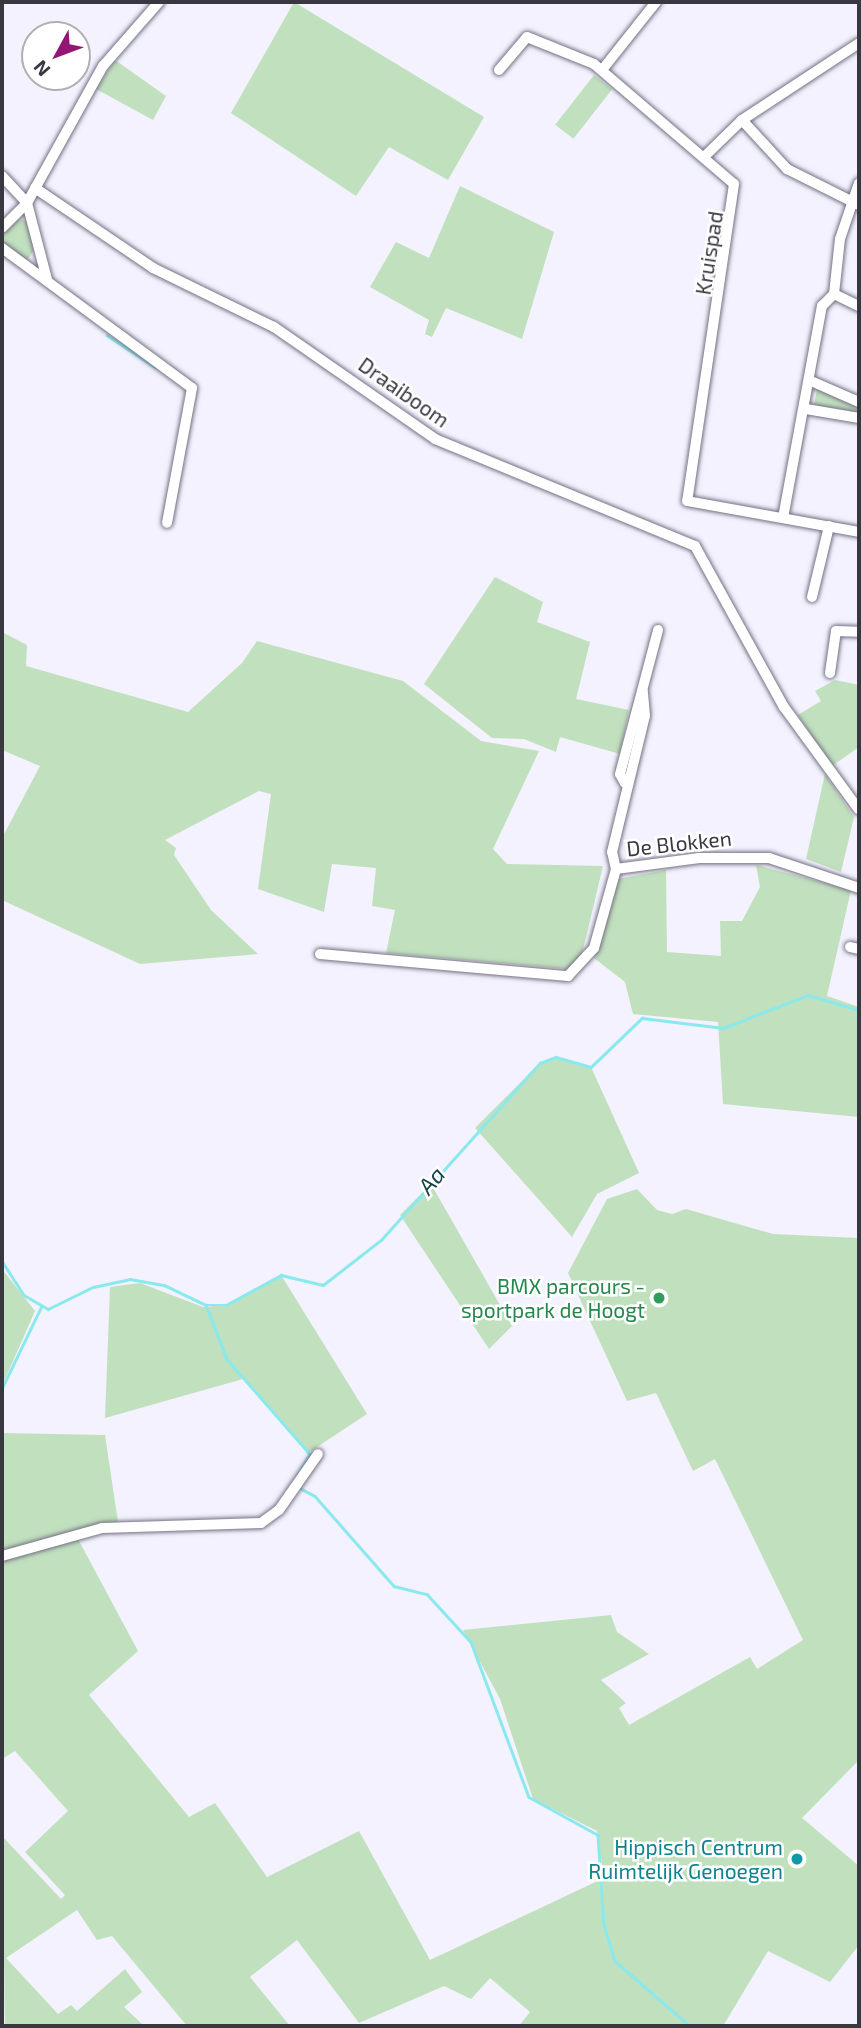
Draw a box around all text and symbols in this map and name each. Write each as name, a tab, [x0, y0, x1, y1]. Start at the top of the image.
north arrow	[21, 21, 91, 91]
text: N	[28, 56, 54, 82]
street label: Kruispad	[690, 209, 728, 297]
street label: Draaiboom	[354, 352, 454, 432]
street label: De Blokken	[625, 825, 733, 861]
water label: Aa	[412, 1161, 450, 1199]
place label: BMX parcours - sportpark de Hoogt	[461, 1273, 645, 1323]
marker: BMX parcours - sportpark de Hoogt	[651, 1290, 667, 1306]
place label: Hippisch Centrum Ruimtelijk Genoegen	[588, 1834, 783, 1884]
marker: Hippisch Centrum Ruimtelijk Genoegen	[789, 1851, 805, 1867]

